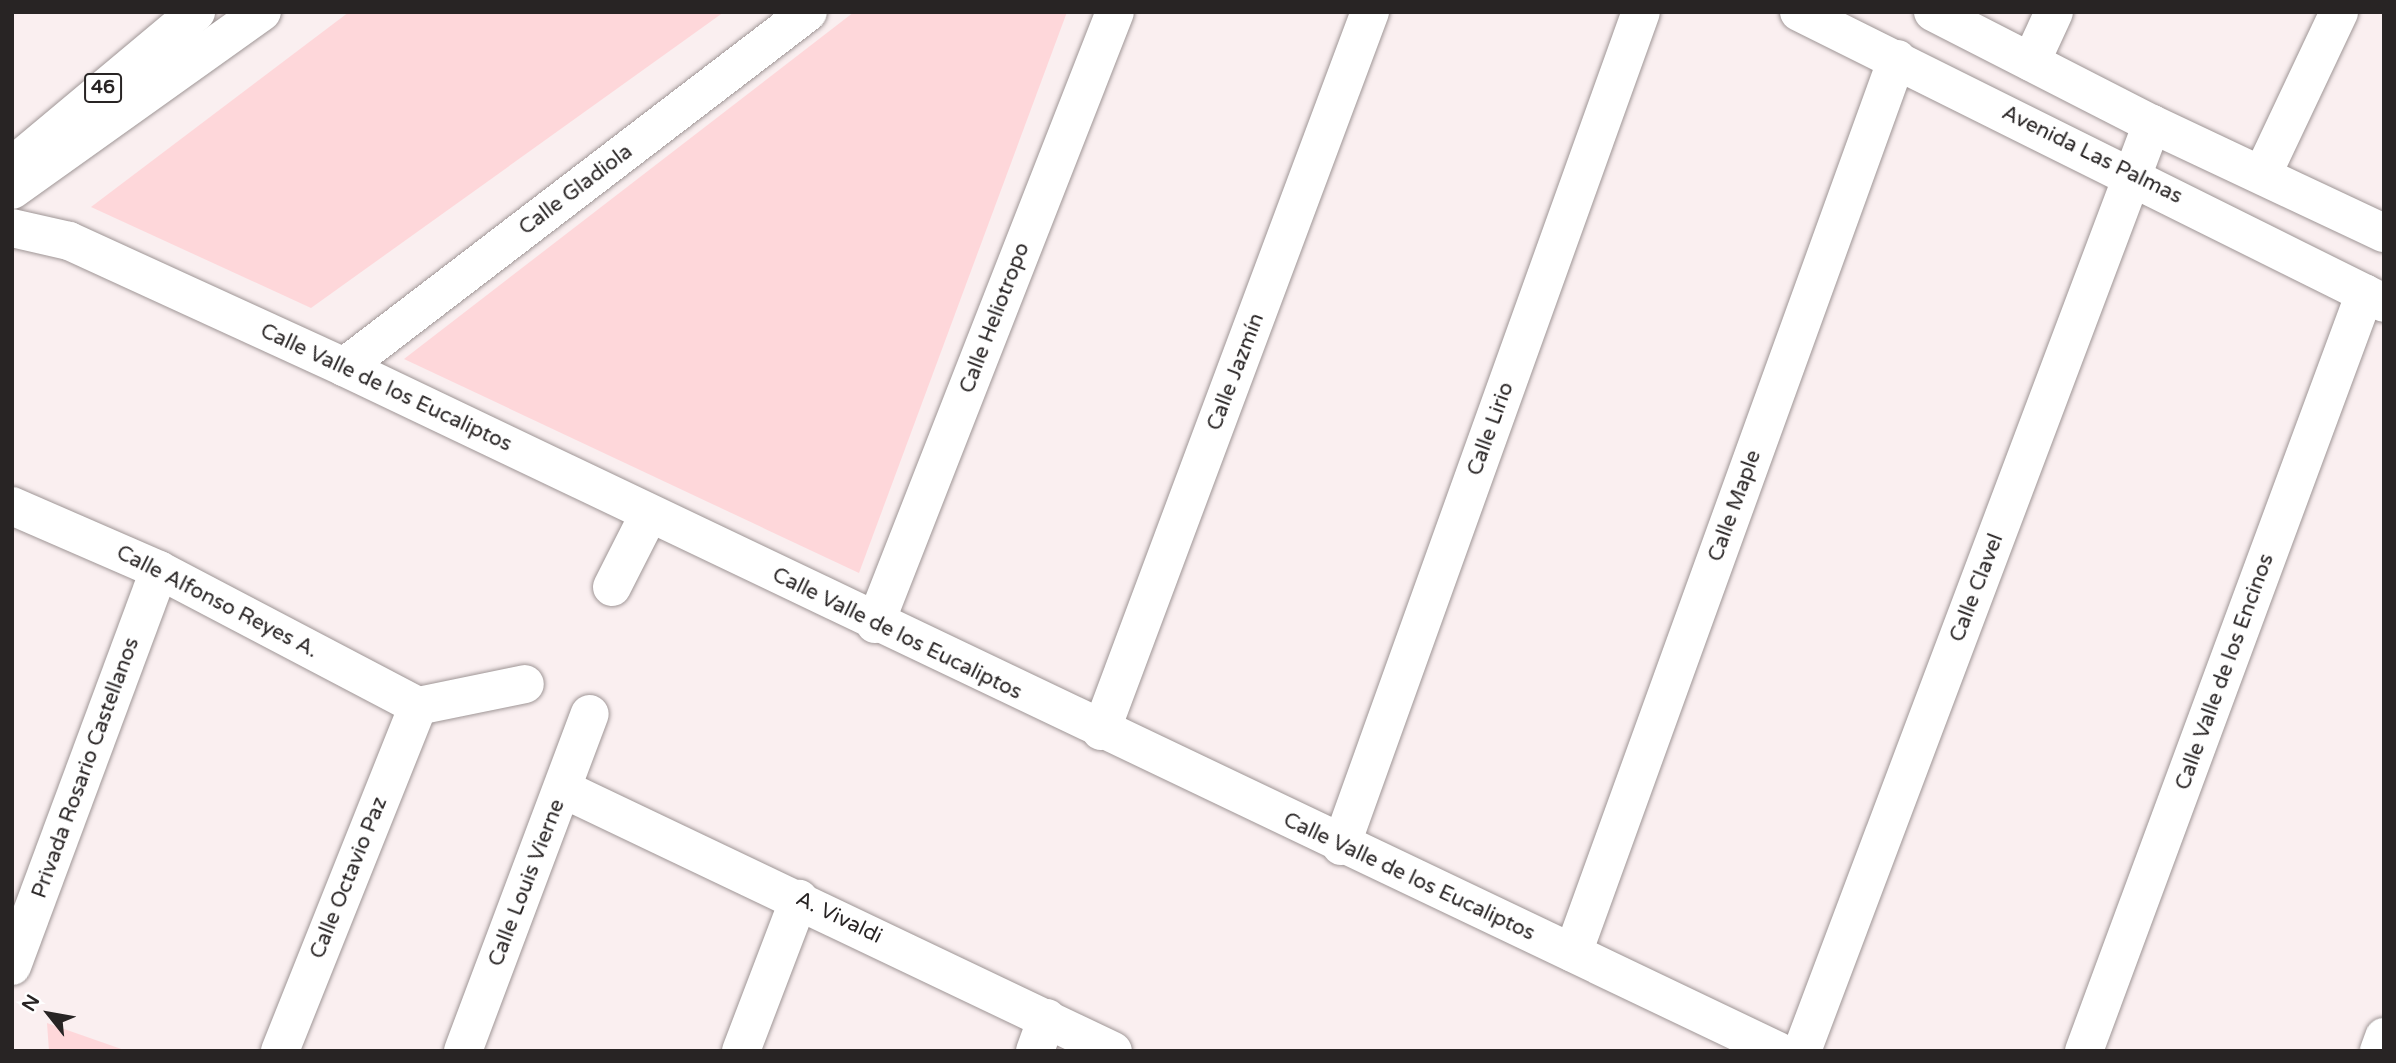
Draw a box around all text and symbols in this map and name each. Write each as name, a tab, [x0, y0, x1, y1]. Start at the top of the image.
road number: 46	[84, 72, 122, 104]
street label: Avenida Las Palmas	[1998, 100, 2186, 210]
street label: Calle Gladiola	[514, 139, 638, 241]
street label: Calle Heliotropo	[955, 239, 1035, 397]
street label: Calle Jazmín	[1202, 310, 1270, 434]
street label: Calle Valle de los Eucaliptos	[256, 319, 516, 457]
street label: Calle Lirio	[1462, 379, 1520, 479]
street label: Calle Maple	[1703, 447, 1767, 565]
street label: Calle Clavel	[1945, 530, 2009, 646]
street label: Calle Alfonso Reyes A.	[112, 540, 322, 664]
street label: Calle Valle de los Encinos	[2170, 550, 2280, 794]
street label: Calle Valle de los Eucaliptos	[768, 562, 1026, 706]
street label: Privada Rosario Castellanos	[27, 634, 145, 902]
street label: Calle Octavio Paz	[305, 793, 393, 963]
street label: Calle Louis Vierne	[484, 796, 570, 970]
street label: Calle Valle de los Eucaliptos	[1279, 808, 1539, 946]
street label: A. Vivaldi	[792, 886, 886, 950]
north arrow	[14, 979, 84, 1049]
text: N	[18, 991, 44, 1015]

